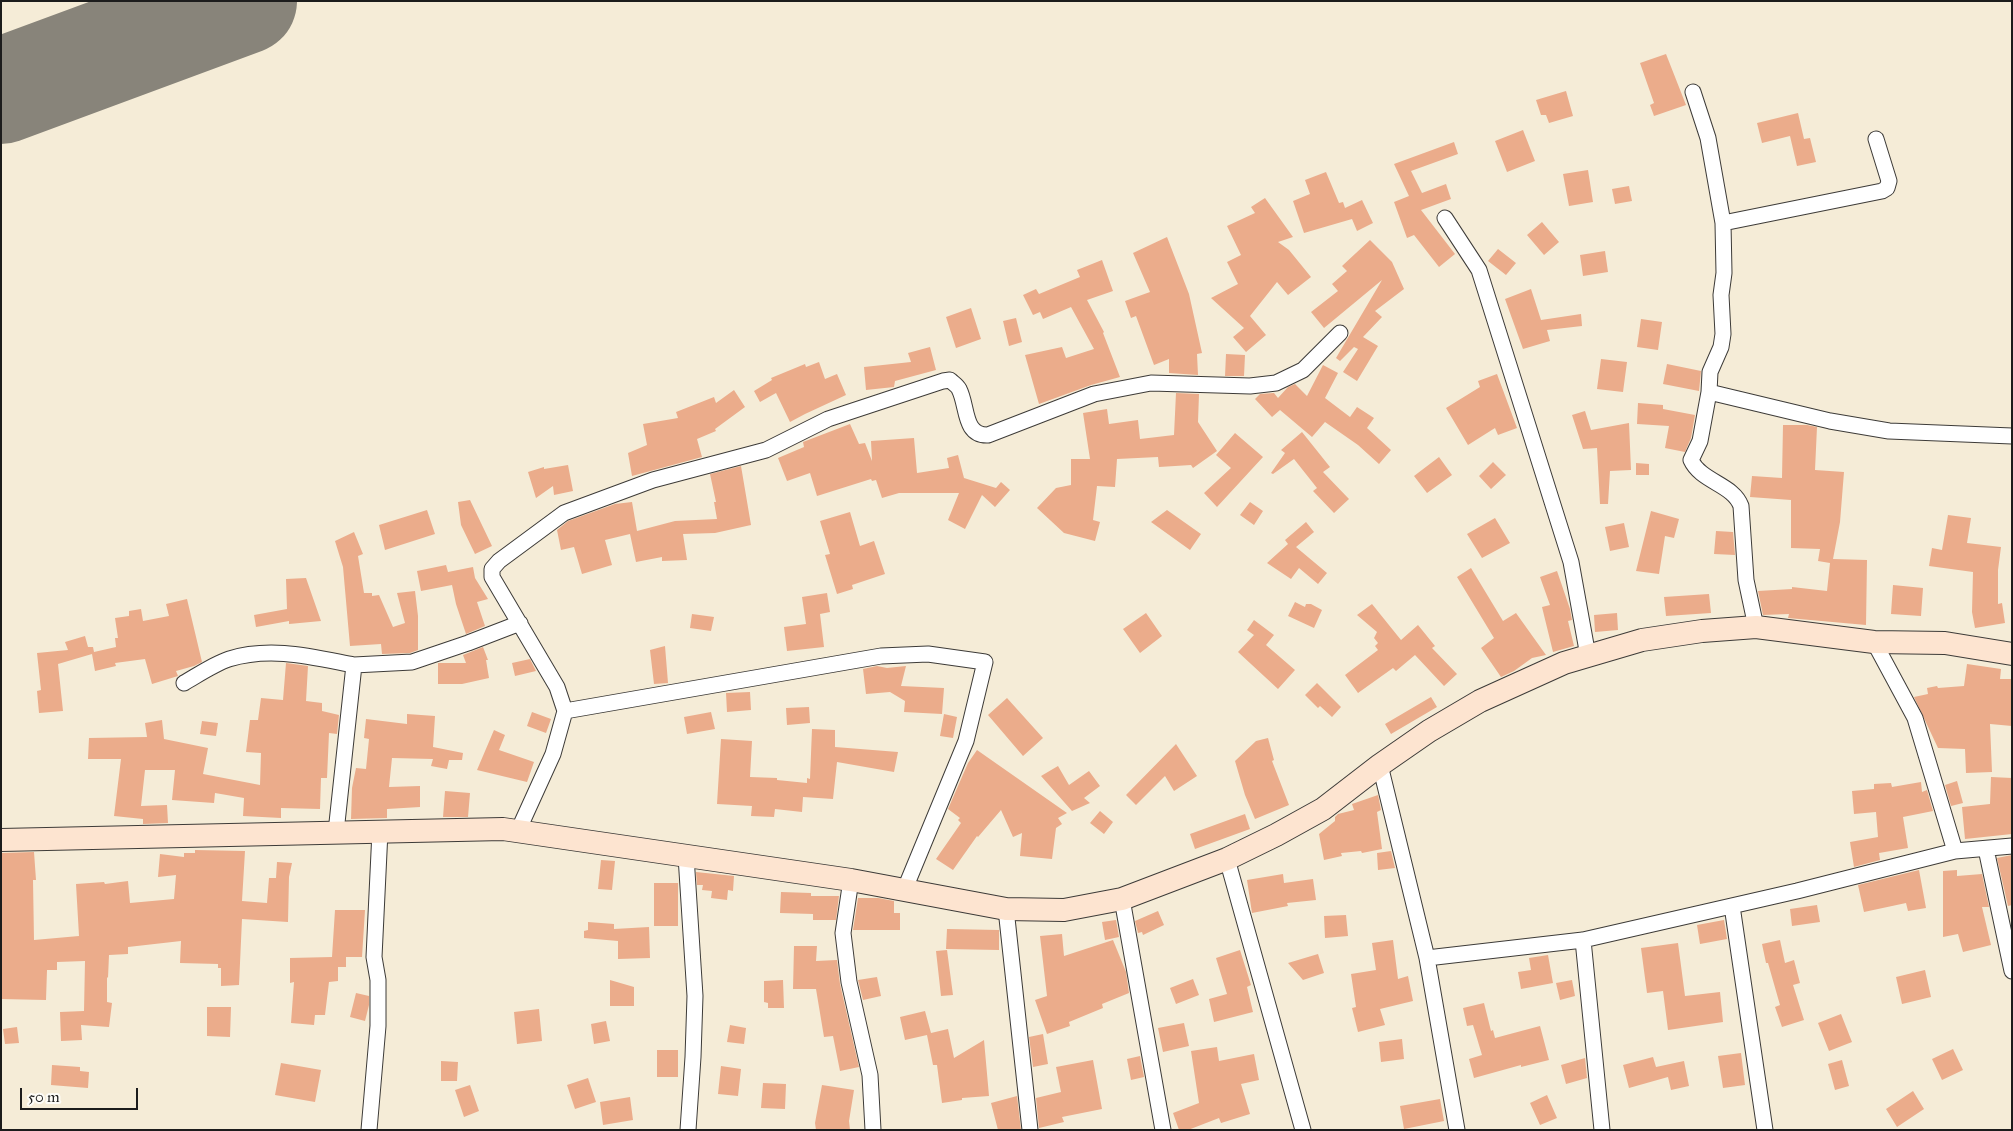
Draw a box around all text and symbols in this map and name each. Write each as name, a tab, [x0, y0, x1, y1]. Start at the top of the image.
scale bar	[22, 1078, 140, 1110]
text: 50 m	[28, 1088, 60, 1106]

